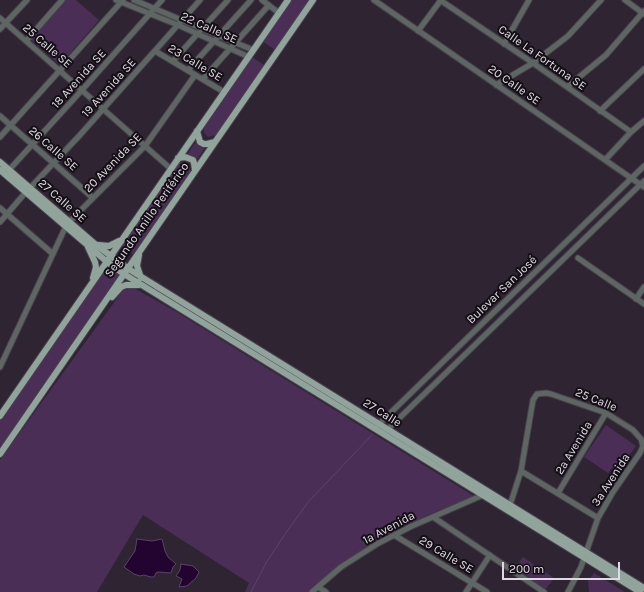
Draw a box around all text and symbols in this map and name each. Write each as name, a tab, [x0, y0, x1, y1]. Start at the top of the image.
street label: 22 Calle SE	[178, 9, 240, 47]
street label: 25 Calle SE	[20, 21, 74, 71]
street label: Calle La Fortuna SE	[495, 22, 589, 94]
street label: 23 Calle SE	[165, 41, 225, 85]
street label: 18 Avenida SE	[49, 47, 109, 111]
street label: 19 Avenida SE	[79, 56, 139, 120]
street label: 20 Calle SE	[485, 62, 543, 108]
street label: 26 Calle SE	[25, 124, 81, 174]
street label: 20 Avenida SE	[81, 130, 145, 196]
street label: Segundo Anillo Periférico	[102, 160, 192, 280]
street label: 27 Calle SE	[35, 176, 89, 226]
street label: Bulevar San José	[464, 253, 540, 327]
street label: 25 Calle	[573, 385, 619, 415]
street label: 27 Calle	[360, 396, 404, 430]
street label: 2a Avenida	[552, 419, 596, 477]
street label: 3a Avenida	[589, 451, 633, 509]
street label: 1a Avenida	[361, 508, 417, 548]
street label: 29 Calle SE	[416, 533, 476, 577]
scale bar	[504, 554, 622, 580]
text: 200 m	[509, 562, 544, 576]

